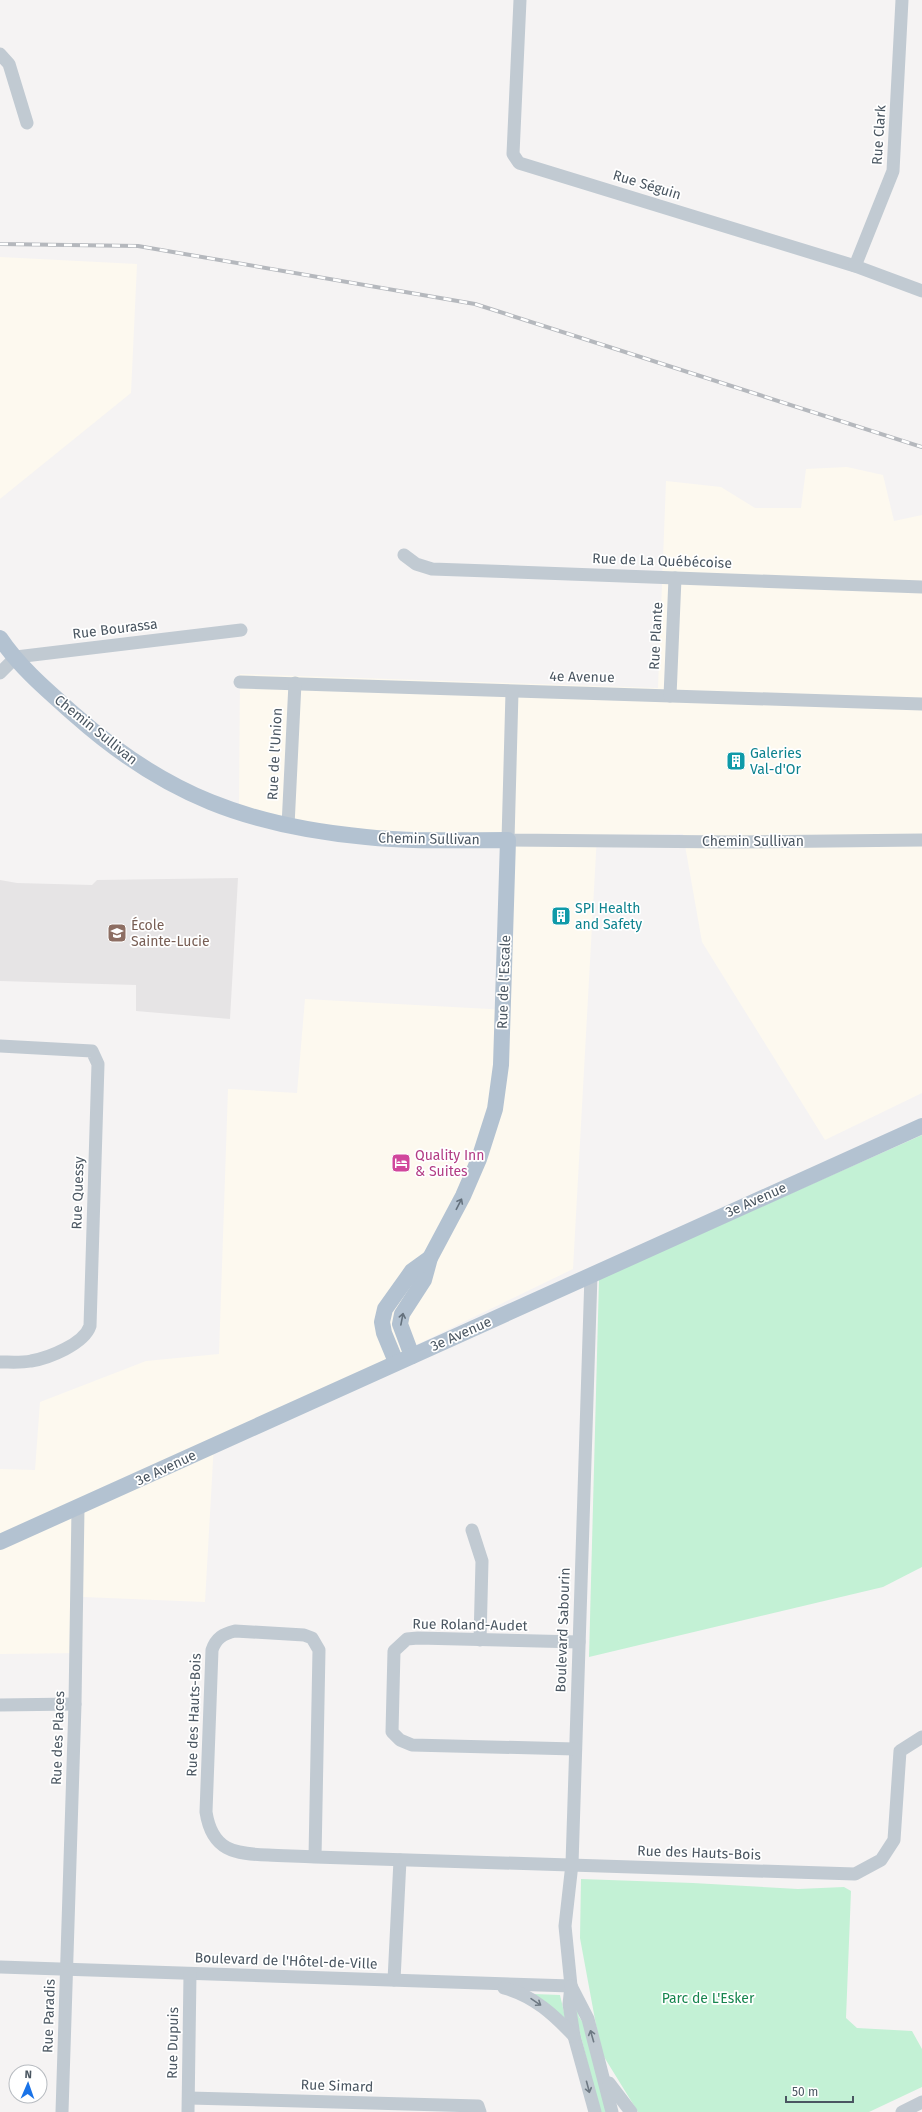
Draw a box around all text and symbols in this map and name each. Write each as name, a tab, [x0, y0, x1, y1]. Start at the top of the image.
street label: Rue Clark	[868, 104, 890, 165]
street label: Rue Séguin	[611, 167, 683, 203]
street label: Rue de La Québécoise	[592, 550, 732, 572]
street label: Rue Plante	[646, 601, 666, 671]
street label: Rue Bourassa	[71, 615, 159, 643]
street label: 4e Avenue	[549, 668, 615, 686]
street label: Chemin Sullivan	[51, 691, 141, 769]
street label: Rue de l'Union	[264, 707, 286, 801]
place label: Galeries Val-d'Or	[750, 745, 802, 778]
building icon: Galeries Val-d'Or	[725, 750, 747, 772]
street label: Chemin Sullivan	[378, 830, 480, 848]
street label: Chemin Sullivan	[702, 833, 804, 850]
place label: SPI Health and Safety	[575, 900, 642, 933]
building icon: SPI Health and Safety	[550, 905, 572, 927]
place label: École Sainte-Lucie	[131, 916, 210, 950]
school or university icon: École Sainte-Lucie	[106, 922, 128, 944]
street label: Rue de l'Escale	[494, 935, 514, 1029]
place label: Quality Inn & Suites	[415, 1147, 484, 1180]
hotel icon: Quality Inn & Suites	[390, 1152, 412, 1174]
street label: Rue Quessy	[68, 1156, 88, 1230]
street label: 3e Avenue	[723, 1179, 789, 1221]
one-way arrow	[456, 1198, 464, 1210]
one-way arrow	[398, 1313, 406, 1326]
street label: 3e Avenue	[428, 1313, 494, 1355]
street label: 3e Avenue	[133, 1447, 199, 1489]
street label: Boulevard Sabourin	[552, 1567, 574, 1693]
street label: Rue Roland-Audet	[412, 1615, 529, 1635]
street label: Rue des Hauts-Bois	[183, 1652, 205, 1777]
street label: Rue des Places	[48, 1690, 68, 1785]
street label: Rue des Hauts-Bois	[637, 1842, 762, 1864]
street label: Boulevard de l'Hôtel-de-Ville	[194, 1949, 378, 1973]
street label: Rue Paradis	[39, 1978, 59, 2053]
park label: Parc de L'Esker	[662, 1990, 755, 2007]
one-way arrow	[530, 1998, 541, 2006]
street label: Rue Dupuis	[164, 2006, 182, 2079]
one-way arrow	[588, 2029, 596, 2042]
north arrow	[8, 2064, 48, 2104]
text: N	[24, 2068, 32, 2081]
street label: Rue Simard	[300, 2076, 374, 2096]
scale bar	[786, 2078, 853, 2104]
one-way arrow	[585, 2081, 592, 2094]
text: 50 m	[792, 2085, 818, 2099]

